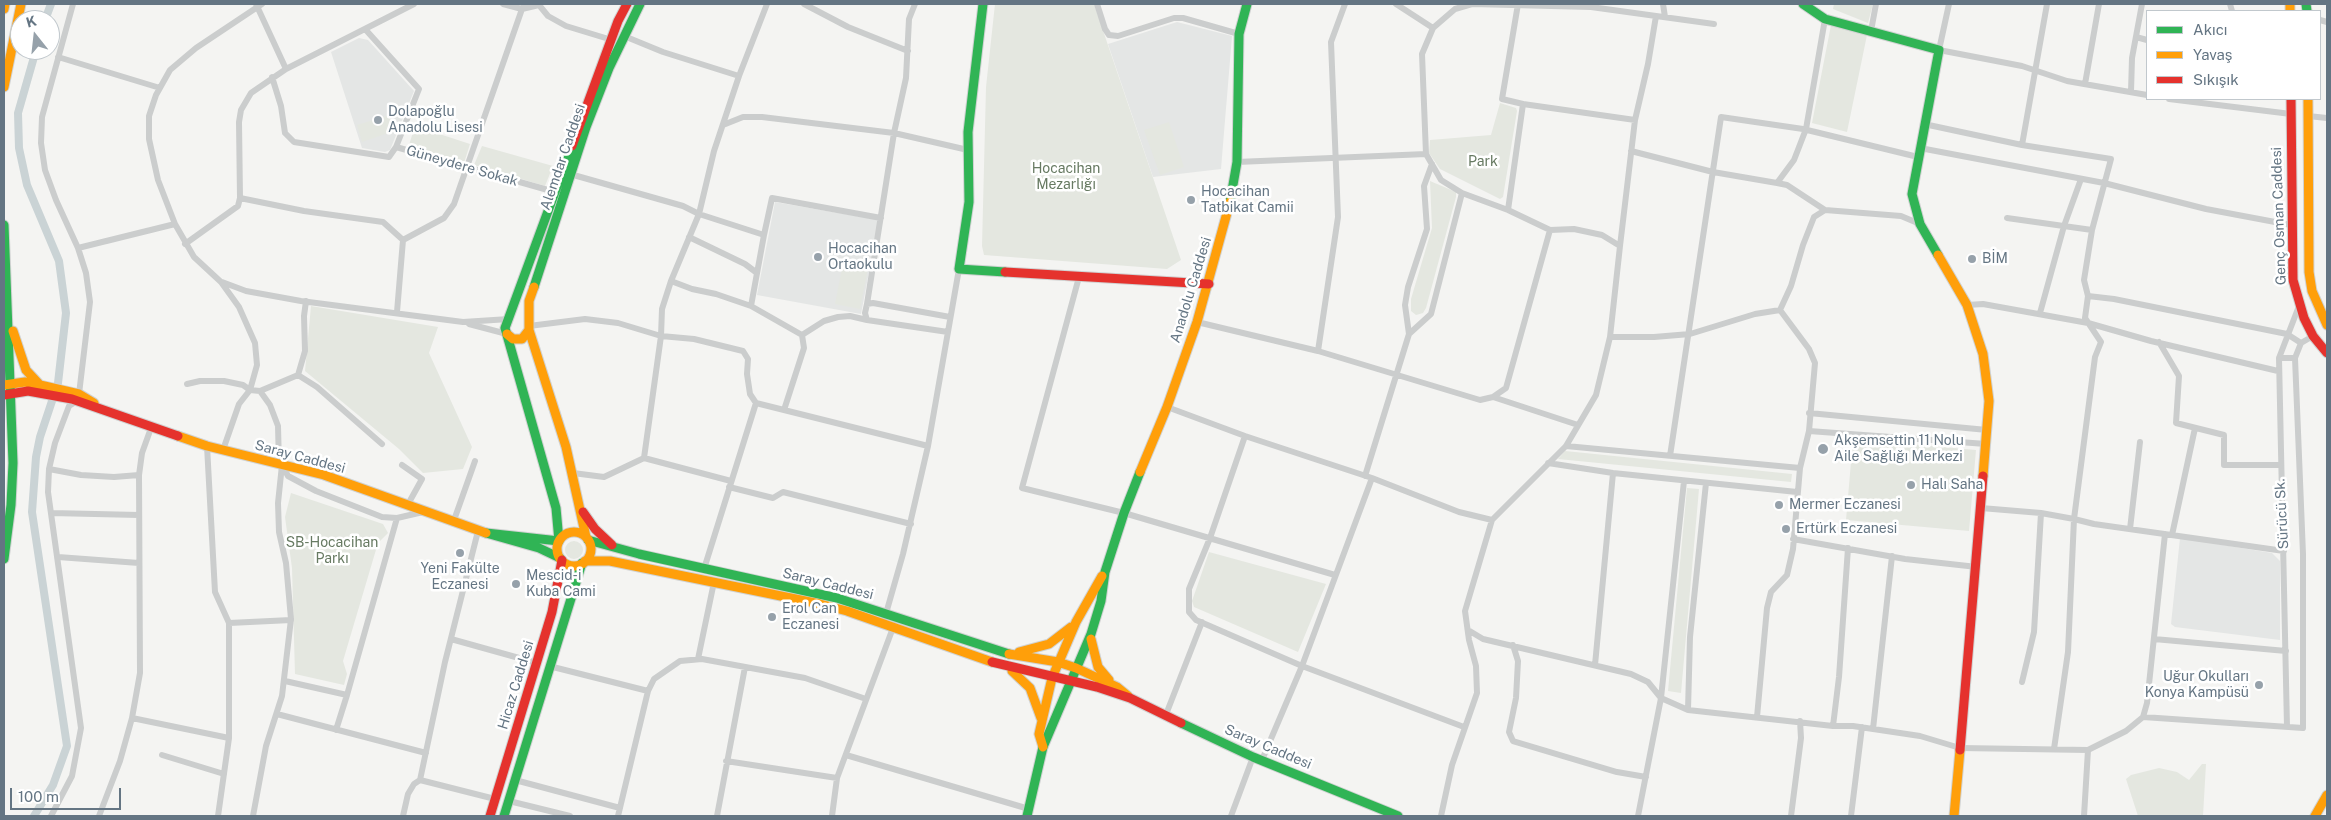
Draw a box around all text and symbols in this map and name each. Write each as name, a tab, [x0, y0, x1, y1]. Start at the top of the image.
north arrow	[10, 10, 60, 60]
legend	[2146, 10, 2321, 100]
text: K	[24, 12, 38, 31]
text: Akıcı	[2193, 21, 2227, 38]
text: Yavaş	[2193, 46, 2232, 63]
text: Sıkışık	[2193, 71, 2239, 88]
street label: Alemdar Caddesi	[537, 102, 589, 212]
place label: Dolapoğlu Anadolu Lisesi	[388, 104, 483, 136]
marker: Dolapoğlu Anadolu Lisesi	[372, 114, 384, 126]
street label: Güneydere Sokak	[404, 142, 520, 190]
street label: Genç Osman Caddesi	[2268, 147, 2290, 285]
park label: Park	[1468, 154, 1498, 170]
park label: Hocacihan Mezarlığı	[1032, 161, 1100, 193]
place label: Hocacihan Tatbikat Camii	[1201, 184, 1294, 216]
marker: Hocacihan Tatbikat Camii	[1185, 194, 1197, 206]
street label: Anadolu Caddesi	[1167, 235, 1215, 345]
place label: Hocacihan Ortaokulu	[828, 241, 897, 274]
marker: Hocacihan Ortaokulu	[812, 251, 824, 263]
place label: BİM	[1982, 251, 2008, 267]
marker: BİM	[1966, 253, 1978, 265]
place label: Akşemsettin 11 Nolu Aile Sağlığı Merkezi	[1834, 433, 1964, 466]
street label: Saray Caddesi	[253, 437, 347, 477]
marker: Akşemsettin 11 Nolu Aile Sağlığı Merkezi	[1816, 442, 1830, 456]
place label: Halı Saha	[1921, 477, 1983, 493]
street label: Sürücü Sk.	[2272, 478, 2292, 550]
marker: Halı Saha	[1905, 479, 1917, 491]
place label: Mermer Eczanesi	[1789, 497, 1901, 513]
marker: Mermer Eczanesi	[1773, 499, 1785, 511]
place label: Ertürk Eczanesi	[1796, 521, 1897, 537]
marker: Ertürk Eczanesi	[1780, 523, 1792, 535]
park label: SB-Hocacihan Parkı	[286, 535, 378, 568]
marker: Yeni Fakülte Eczanesi	[454, 547, 466, 559]
place label: Yeni Fakülte Eczanesi	[420, 561, 500, 594]
street label: Saray Caddesi	[781, 565, 875, 603]
place label: Mescid-i Kuba Cami	[526, 568, 596, 600]
marker: Mescid-i Kuba Cami	[510, 578, 522, 590]
place label: Erol Can Eczanesi	[782, 601, 839, 634]
marker: Erol Can Eczanesi	[766, 611, 778, 623]
street label: Hicaz Caddesi	[495, 639, 537, 731]
place label: Uğur Okulları Konya Kampüsü	[2145, 669, 2249, 702]
marker: Uğur Okulları Konya Kampüsü	[2253, 679, 2265, 691]
street label: Saray Caddesi	[1222, 721, 1314, 773]
scale bar	[12, 778, 124, 810]
text: 100 m	[18, 788, 59, 805]

